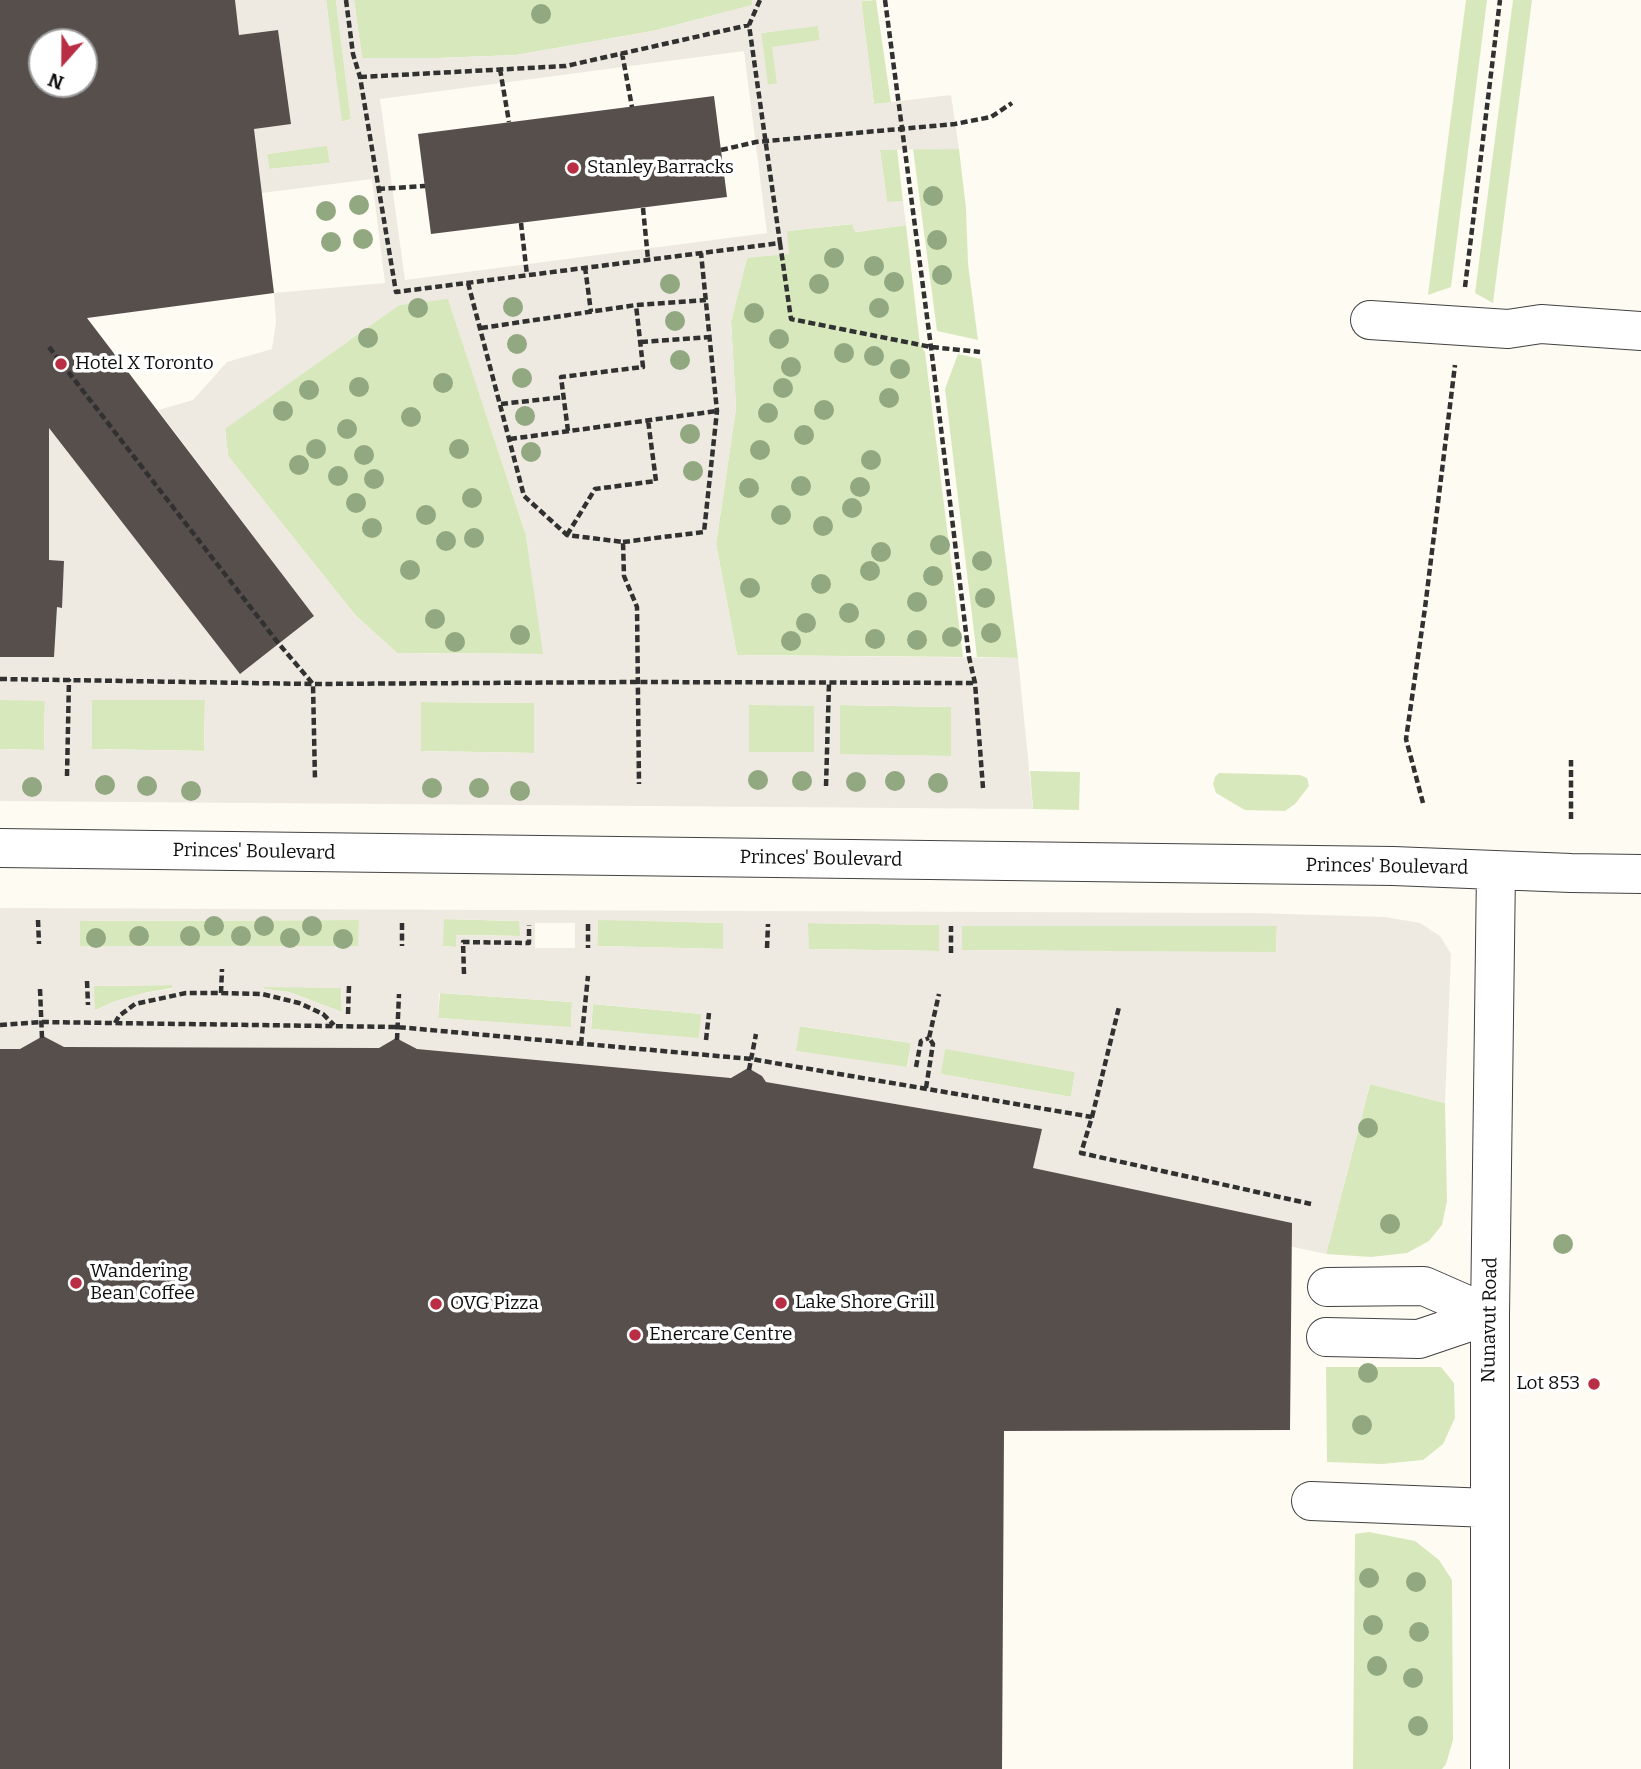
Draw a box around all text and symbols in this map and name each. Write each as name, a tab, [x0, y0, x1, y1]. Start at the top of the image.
north arrow	[28, 28, 98, 98]
text: N	[45, 68, 67, 95]
place label: Stanley Barracks	[587, 157, 734, 179]
marker: Stanley Barracks	[565, 160, 581, 176]
place label: Hotel X Toronto	[75, 353, 214, 375]
marker: Hotel X Toronto	[53, 356, 69, 372]
street label: Princes' Boulevard	[172, 839, 336, 865]
street label: Princes' Boulevard	[739, 846, 903, 872]
street label: Princes' Boulevard	[1305, 854, 1469, 880]
street label: Nunavut Road	[1478, 1257, 1502, 1383]
place label: Wandering Bean Coffee	[90, 1261, 195, 1305]
marker: Wandering Bean Coffee	[68, 1275, 84, 1291]
place label: Lake Shore Grill	[795, 1292, 935, 1314]
place label: OVG Pizza	[450, 1293, 539, 1315]
marker: Lake Shore Grill	[773, 1295, 789, 1311]
marker: OVG Pizza	[428, 1296, 444, 1312]
place label: Enercare Centre	[649, 1324, 792, 1346]
marker: Enercare Centre	[627, 1327, 643, 1343]
place label: Lot 853	[1516, 1373, 1580, 1395]
marker: Lot 853	[1586, 1376, 1602, 1392]

